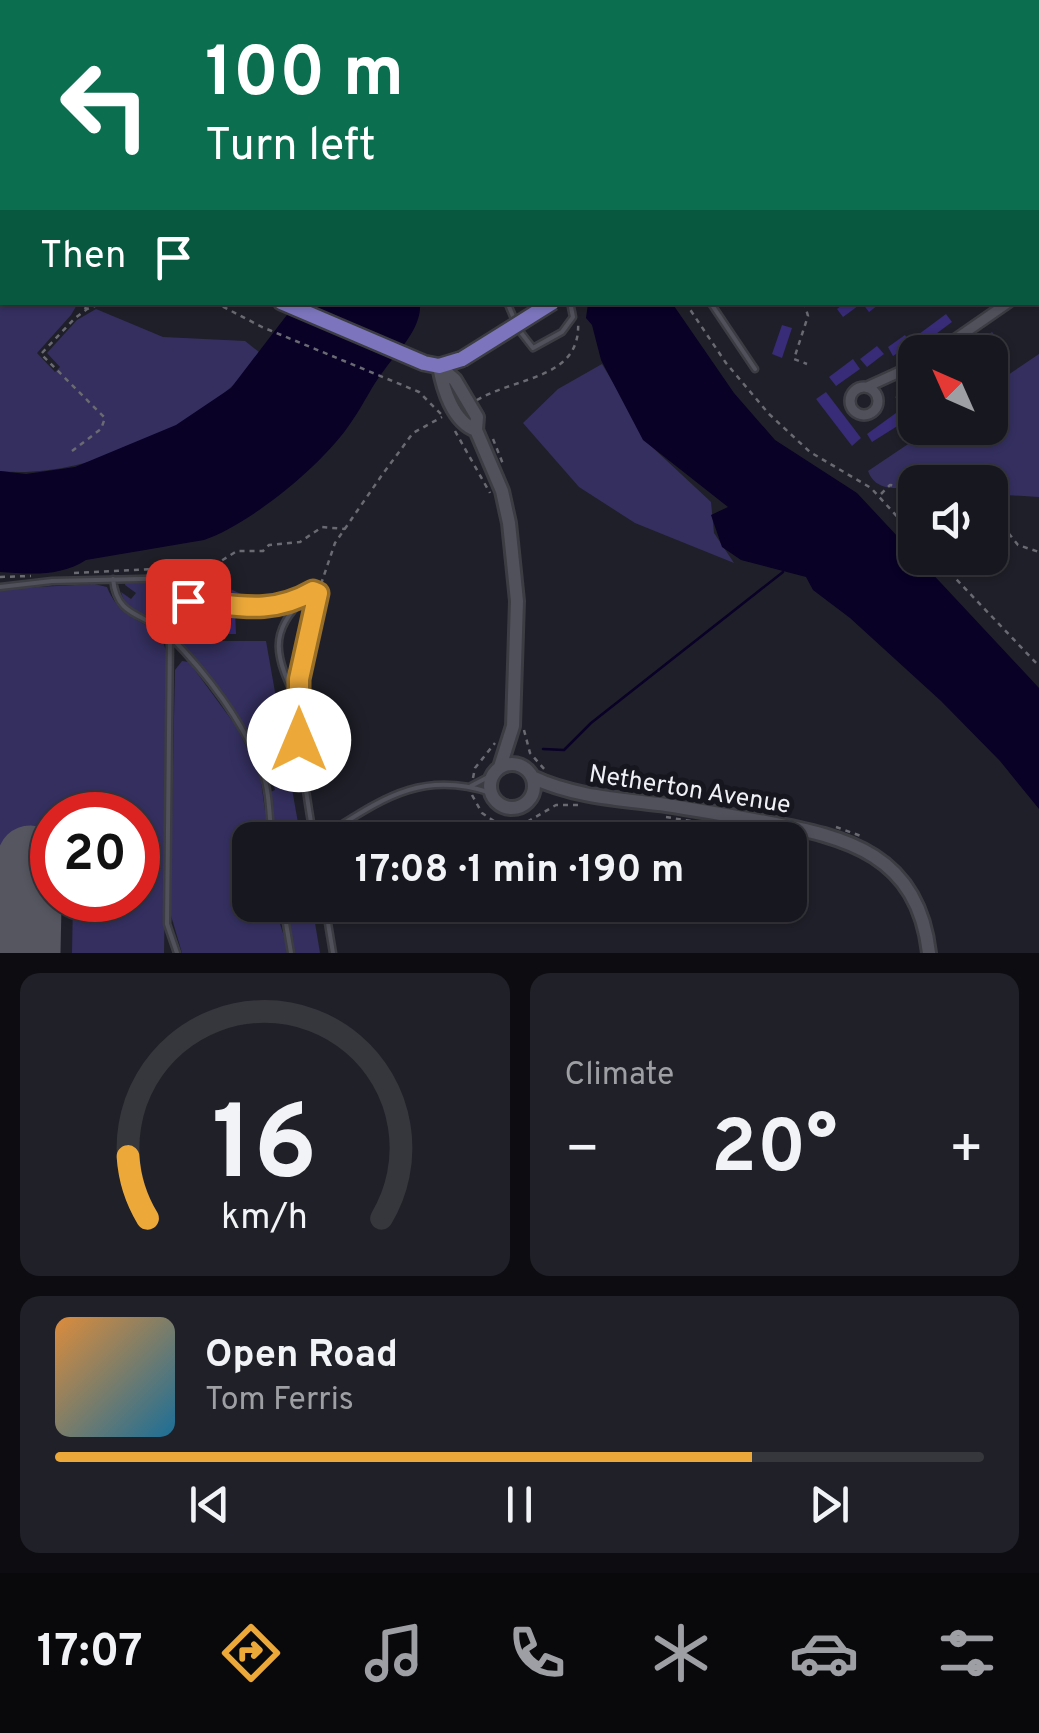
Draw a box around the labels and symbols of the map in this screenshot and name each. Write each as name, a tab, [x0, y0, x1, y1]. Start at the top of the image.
north arrow	[898, 335, 1008, 445]
pin	[146, 559, 231, 644]
position arrow	[247, 688, 351, 792]
street label: Netherton Avenue	[586, 759, 793, 823]
speed limit sign: 20	[30, 792, 160, 922]

